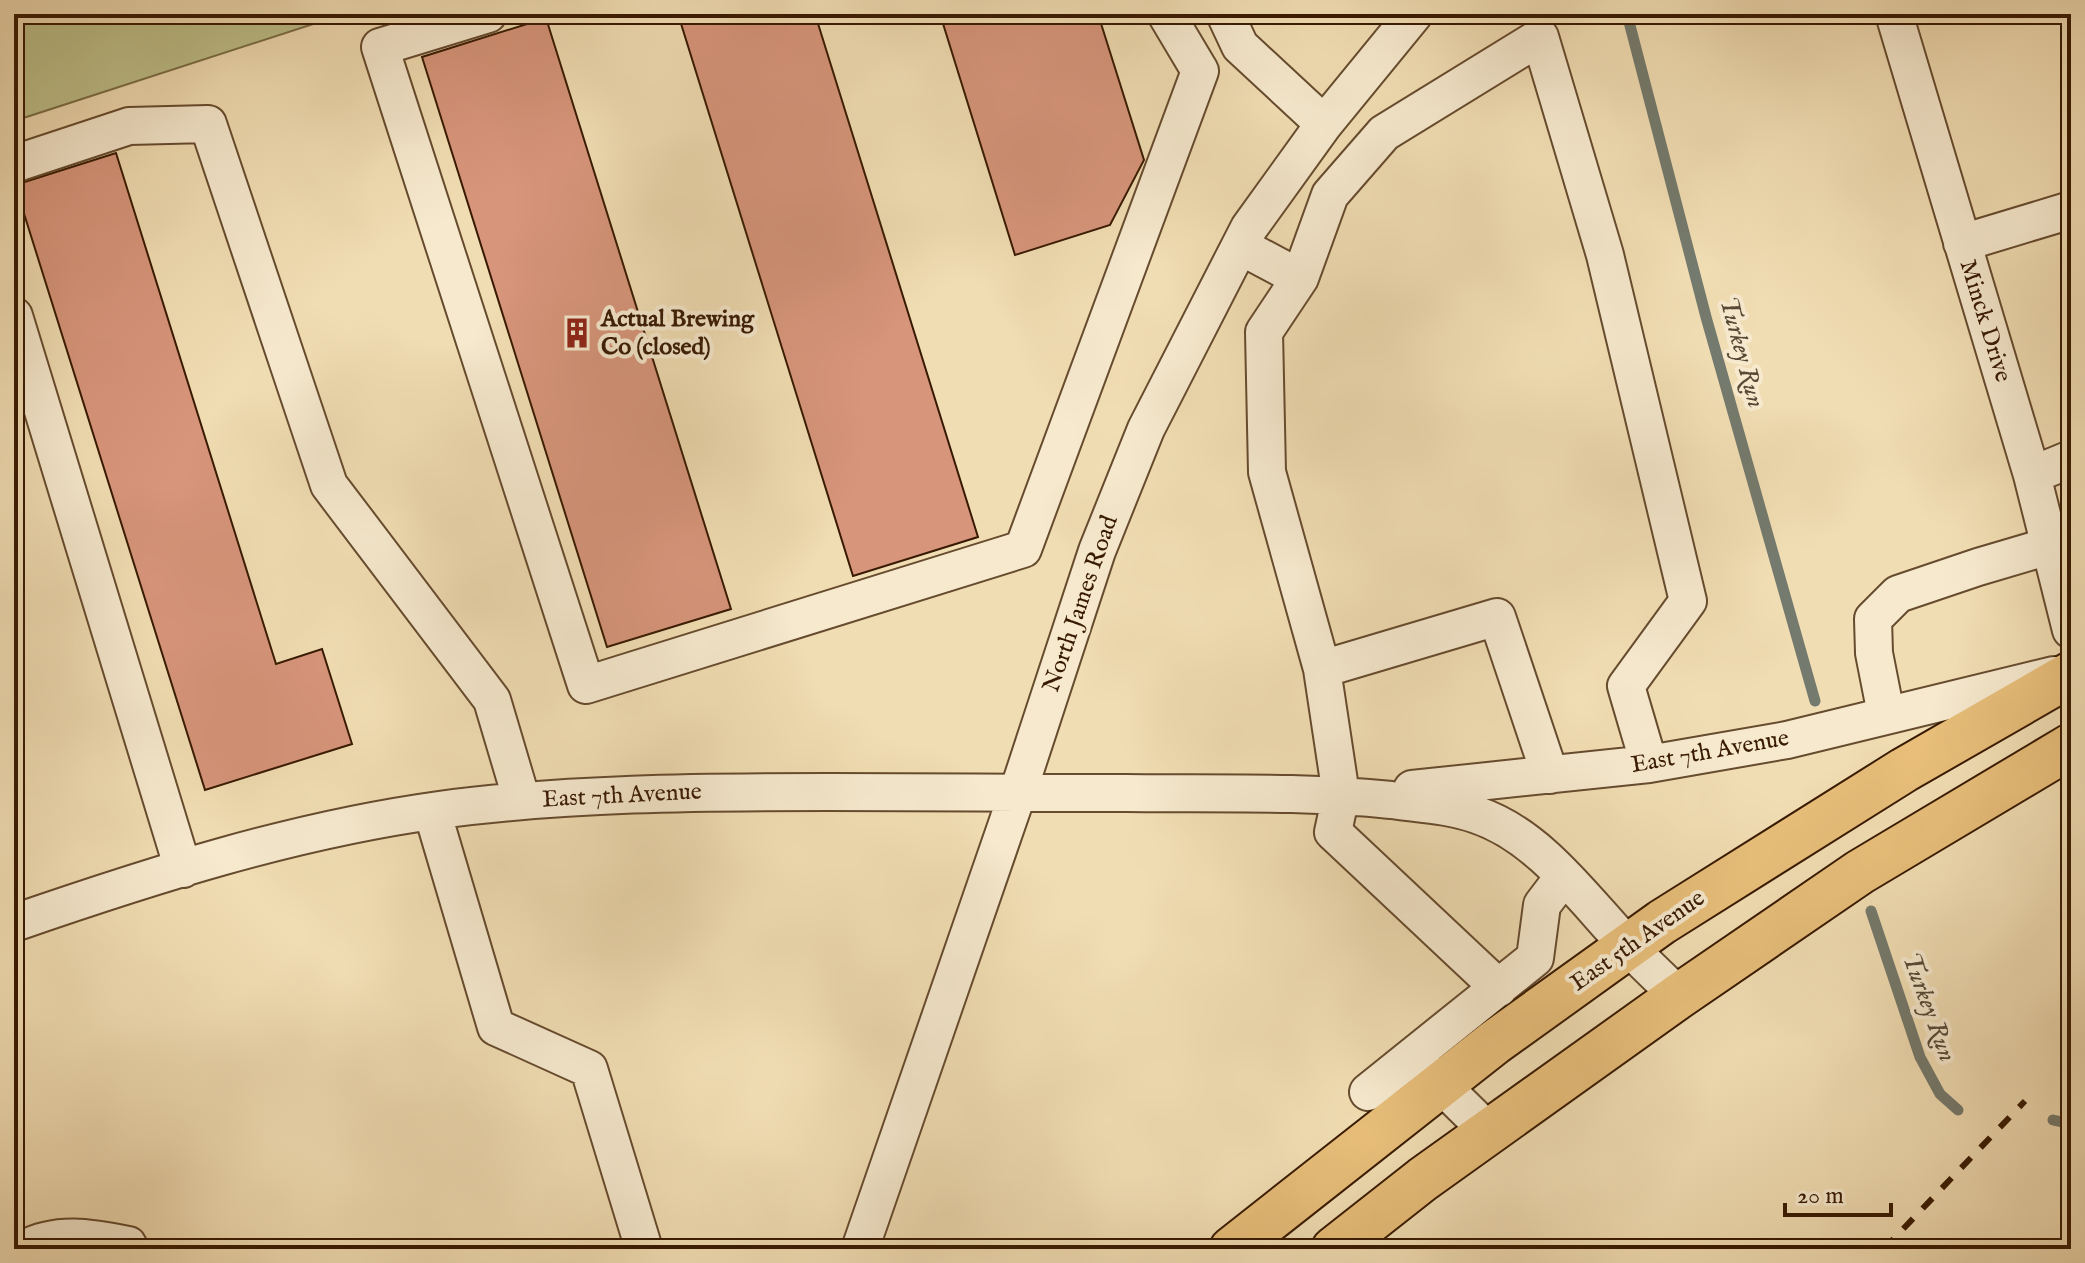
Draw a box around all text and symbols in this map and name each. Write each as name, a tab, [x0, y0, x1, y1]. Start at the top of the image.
street label: Minck Drive	[1952, 256, 2018, 386]
water label: Turkey Run	[1711, 293, 1773, 411]
place label: Actual Brewing Co (closed)	[600, 304, 755, 363]
building icon: Actual Brewing Co (closed)	[560, 316, 594, 350]
street label: North James Road	[1036, 511, 1126, 696]
street label: East 7th Avenue	[1629, 723, 1791, 781]
street label: East 7th Avenue	[541, 776, 703, 816]
street label: East 5th Avenue	[1565, 883, 1711, 999]
water label: Turkey Run	[1894, 948, 1964, 1066]
scale bar	[1785, 1167, 1891, 1217]
text: 20 m	[1797, 1181, 1844, 1212]

